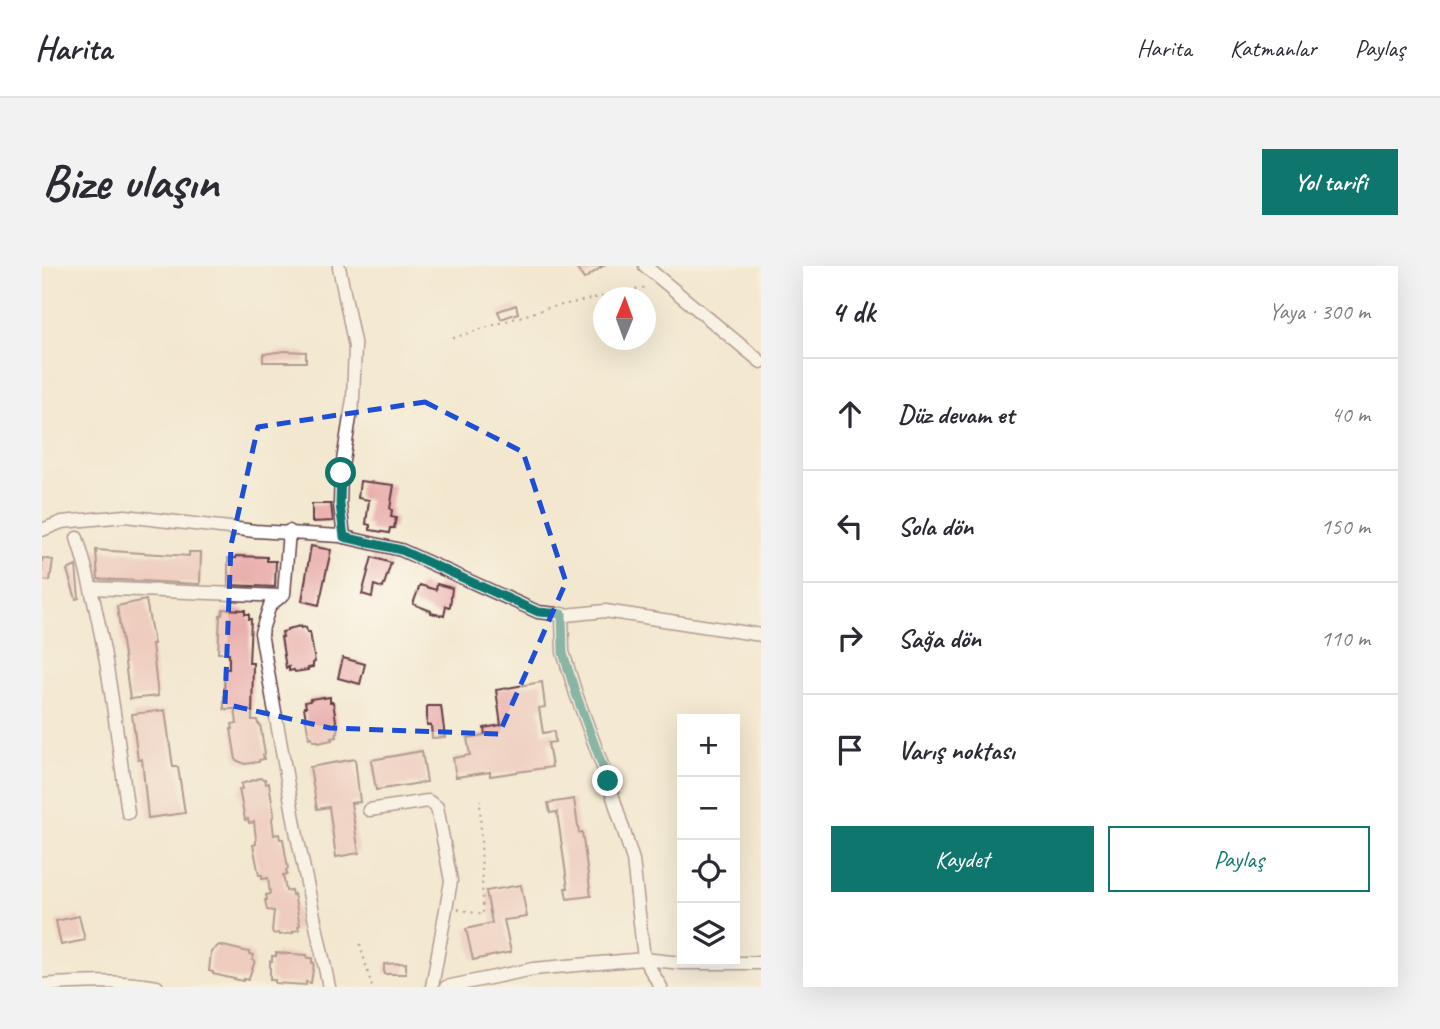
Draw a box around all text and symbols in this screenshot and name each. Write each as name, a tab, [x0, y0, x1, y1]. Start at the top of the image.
text: Harita	[35, 27, 112, 69]
text: Harita	[1137, 33, 1192, 63]
text: Katmanlar	[1230, 33, 1317, 63]
text: Paylaş	[1355, 33, 1405, 63]
button: Yol tarifi	[1262, 149, 1398, 215]
text: Bize ulaşın	[42, 151, 218, 213]
north arrow	[593, 287, 656, 350]
text: 4 dk	[831, 293, 875, 331]
text: Yaya · 300 m	[1268, 297, 1370, 326]
icon: ahead	[831, 395, 869, 433]
text: Düz devam et	[898, 398, 1014, 431]
text: 40 m	[1331, 400, 1370, 429]
route start	[325, 457, 356, 488]
icon: left	[831, 507, 869, 545]
text: Sola dön	[898, 510, 973, 543]
text: 150 m	[1321, 512, 1370, 541]
icon: right	[831, 619, 869, 657]
text: Sağa dön	[898, 622, 981, 655]
text: 110 m	[1321, 624, 1370, 653]
map controls	[677, 714, 740, 966]
button: +	[677, 714, 740, 777]
icon: arrive	[831, 731, 869, 769]
text: Varış noktası	[898, 734, 1015, 767]
route end	[592, 765, 623, 796]
button: −	[677, 777, 740, 840]
button: Kaydet	[831, 826, 1094, 892]
button: Paylaş	[1108, 826, 1370, 892]
button: locate	[677, 840, 740, 903]
button: layers	[677, 903, 740, 966]

